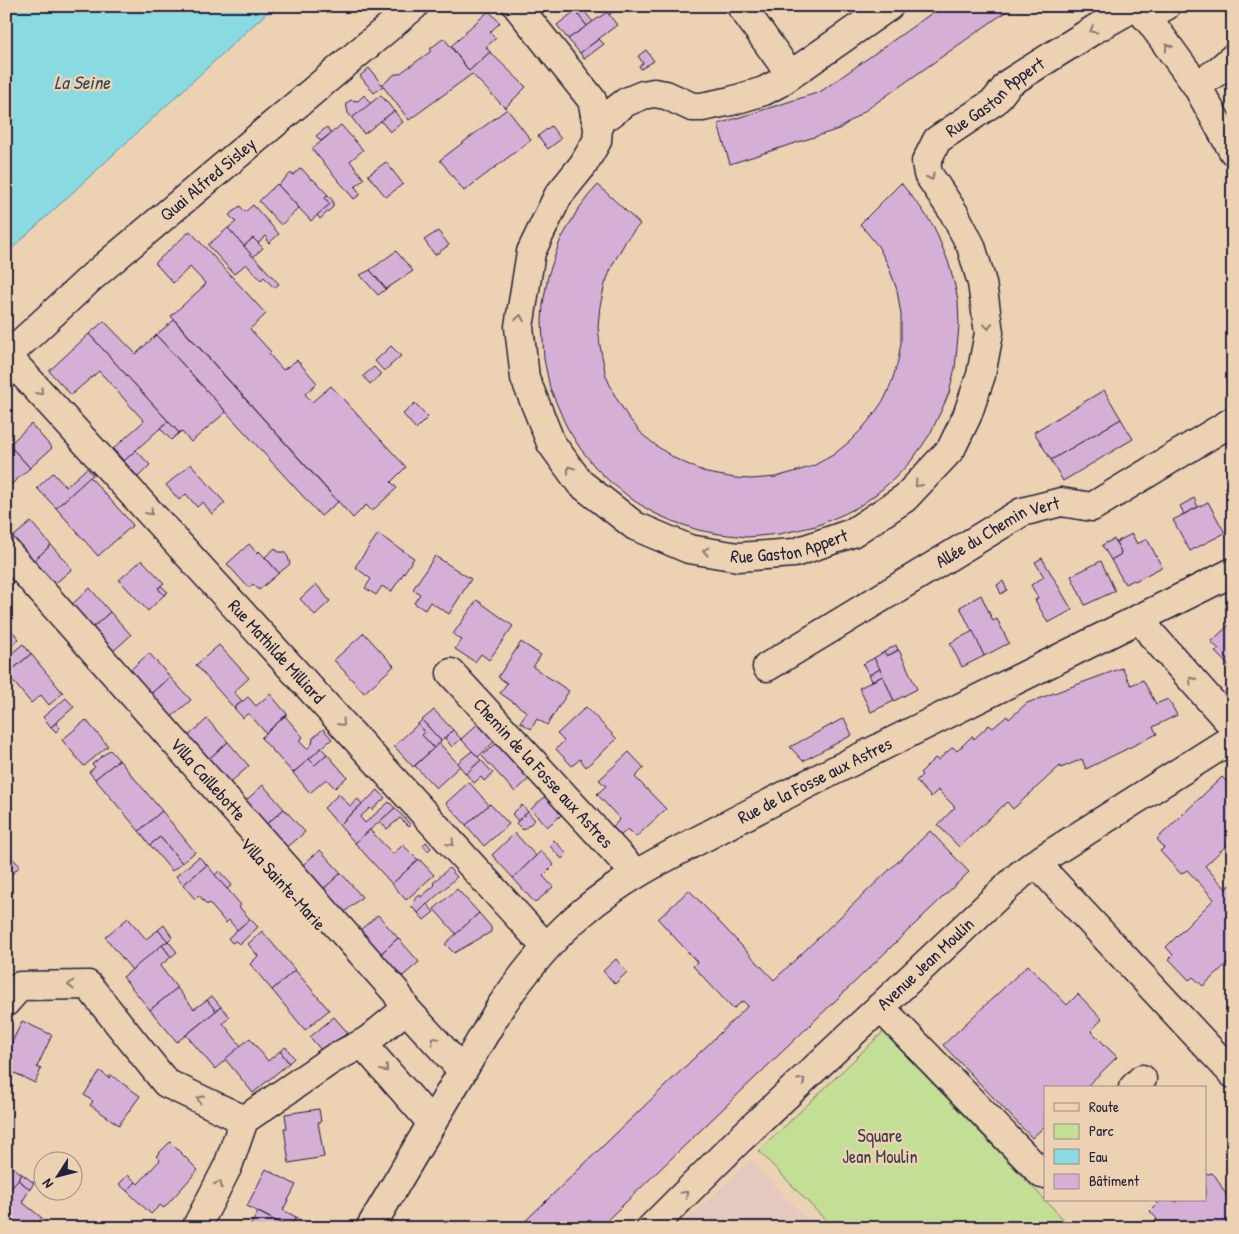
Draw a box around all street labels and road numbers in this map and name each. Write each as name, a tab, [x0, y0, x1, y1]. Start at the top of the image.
street label: Rue Gaston Appert	[940, 50, 1050, 143]
street label: Quai Alfred Sisley	[154, 131, 261, 227]
street label: Allée du Chemin Vert	[931, 490, 1063, 574]
street label: Rue Gaston Appert	[729, 522, 852, 569]
street label: Rue Mathilde Milliard	[223, 594, 331, 709]
street label: Chemin de la Fosse aux Astres	[468, 692, 619, 853]
street label: Rue de la Fosse aux Astres	[733, 731, 896, 830]
street label: Villa Caillebotte	[165, 732, 252, 826]
street label: Villa Sainte-Marie	[235, 832, 332, 936]
street label: Avenue Jean Moulin	[871, 912, 979, 1016]

